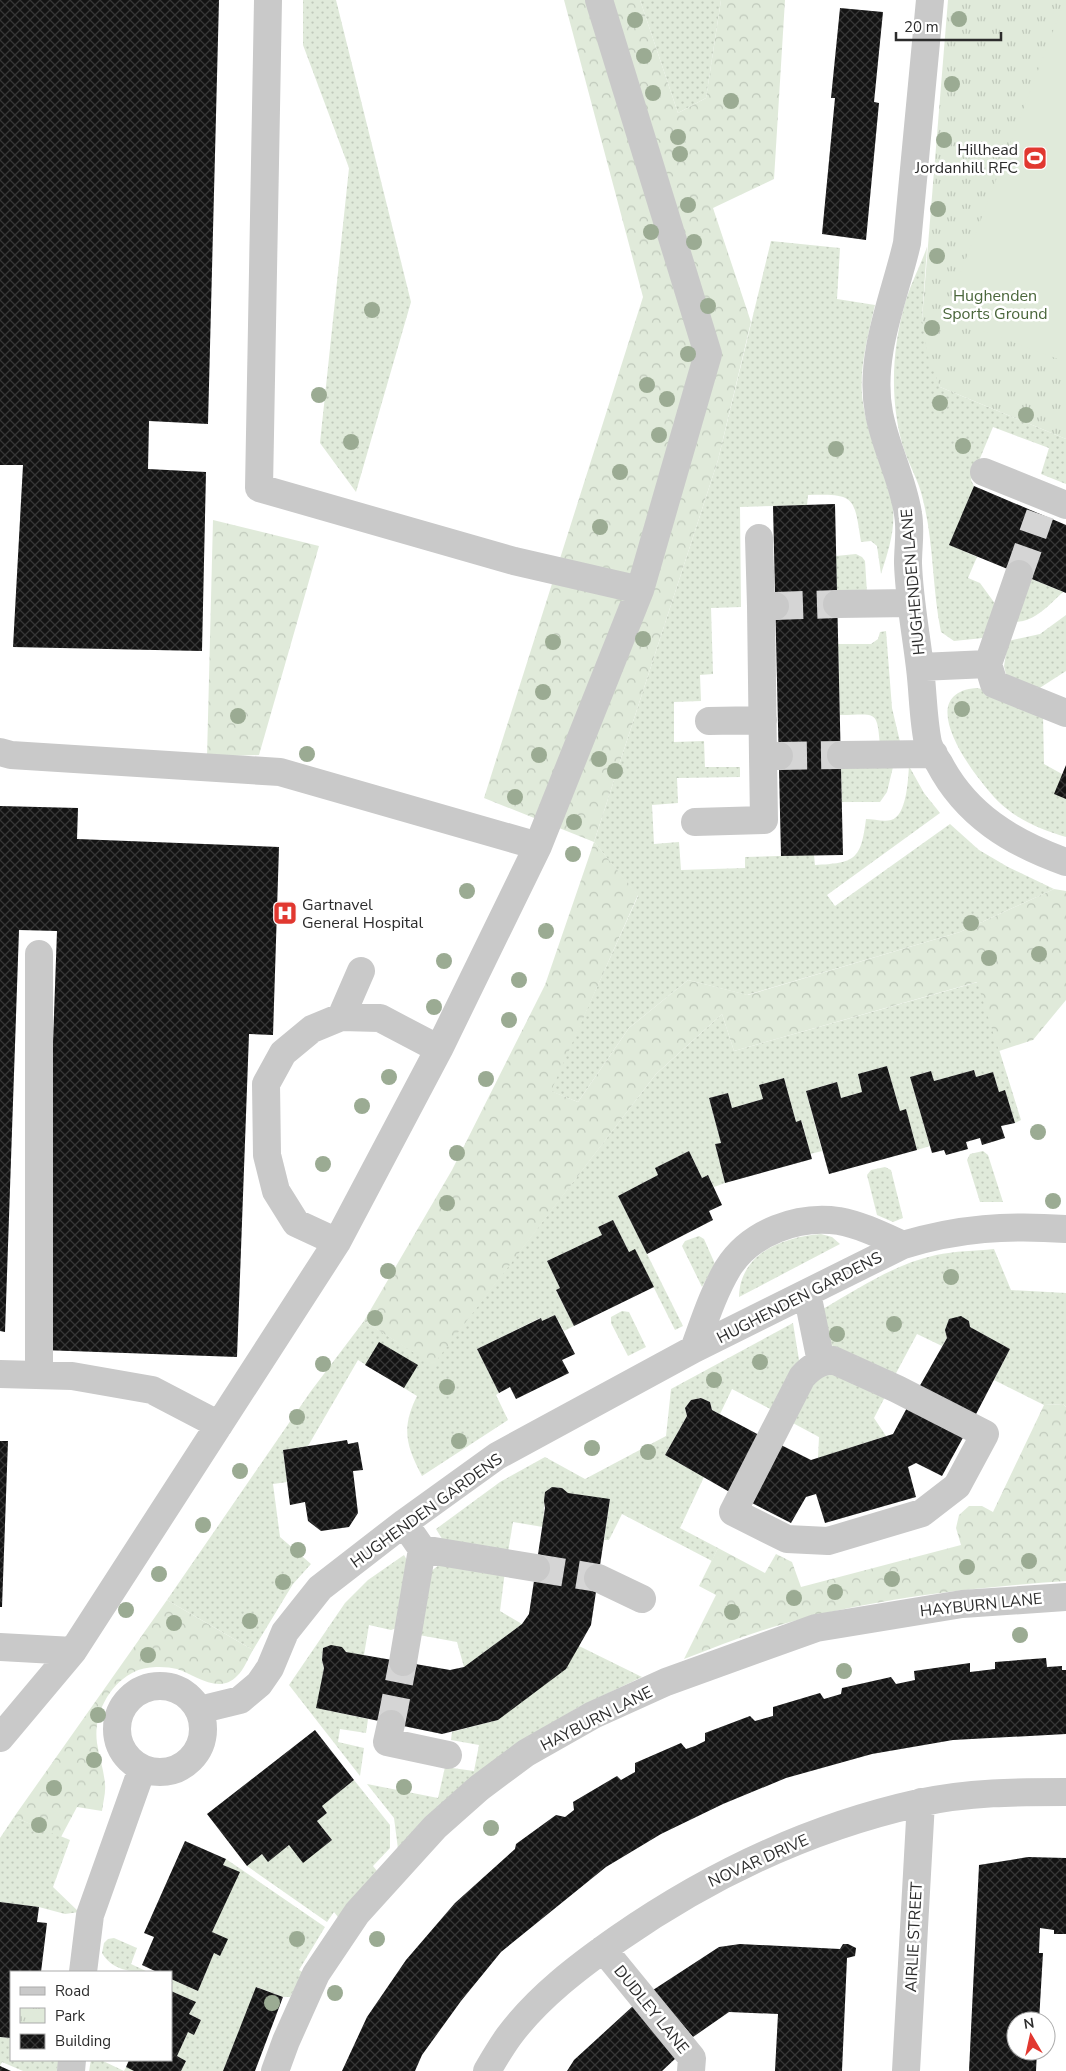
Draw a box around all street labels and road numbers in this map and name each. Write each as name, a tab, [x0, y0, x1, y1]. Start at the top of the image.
street label: HUGHENDEN LANE	[896, 508, 930, 656]
street label: HUGHENDEN GARDENS	[713, 1247, 886, 1349]
street label: HUGHENDEN GARDENS	[346, 1448, 507, 1573]
street label: HAYBURN LANE	[919, 1588, 1043, 1622]
street label: HAYBURN LANE	[537, 1681, 656, 1757]
street label: NOVAR DRIVE	[705, 1829, 812, 1893]
street label: AIRLIE STREET	[900, 1881, 928, 1993]
street label: DUDLEY LANE	[609, 1961, 694, 2059]

